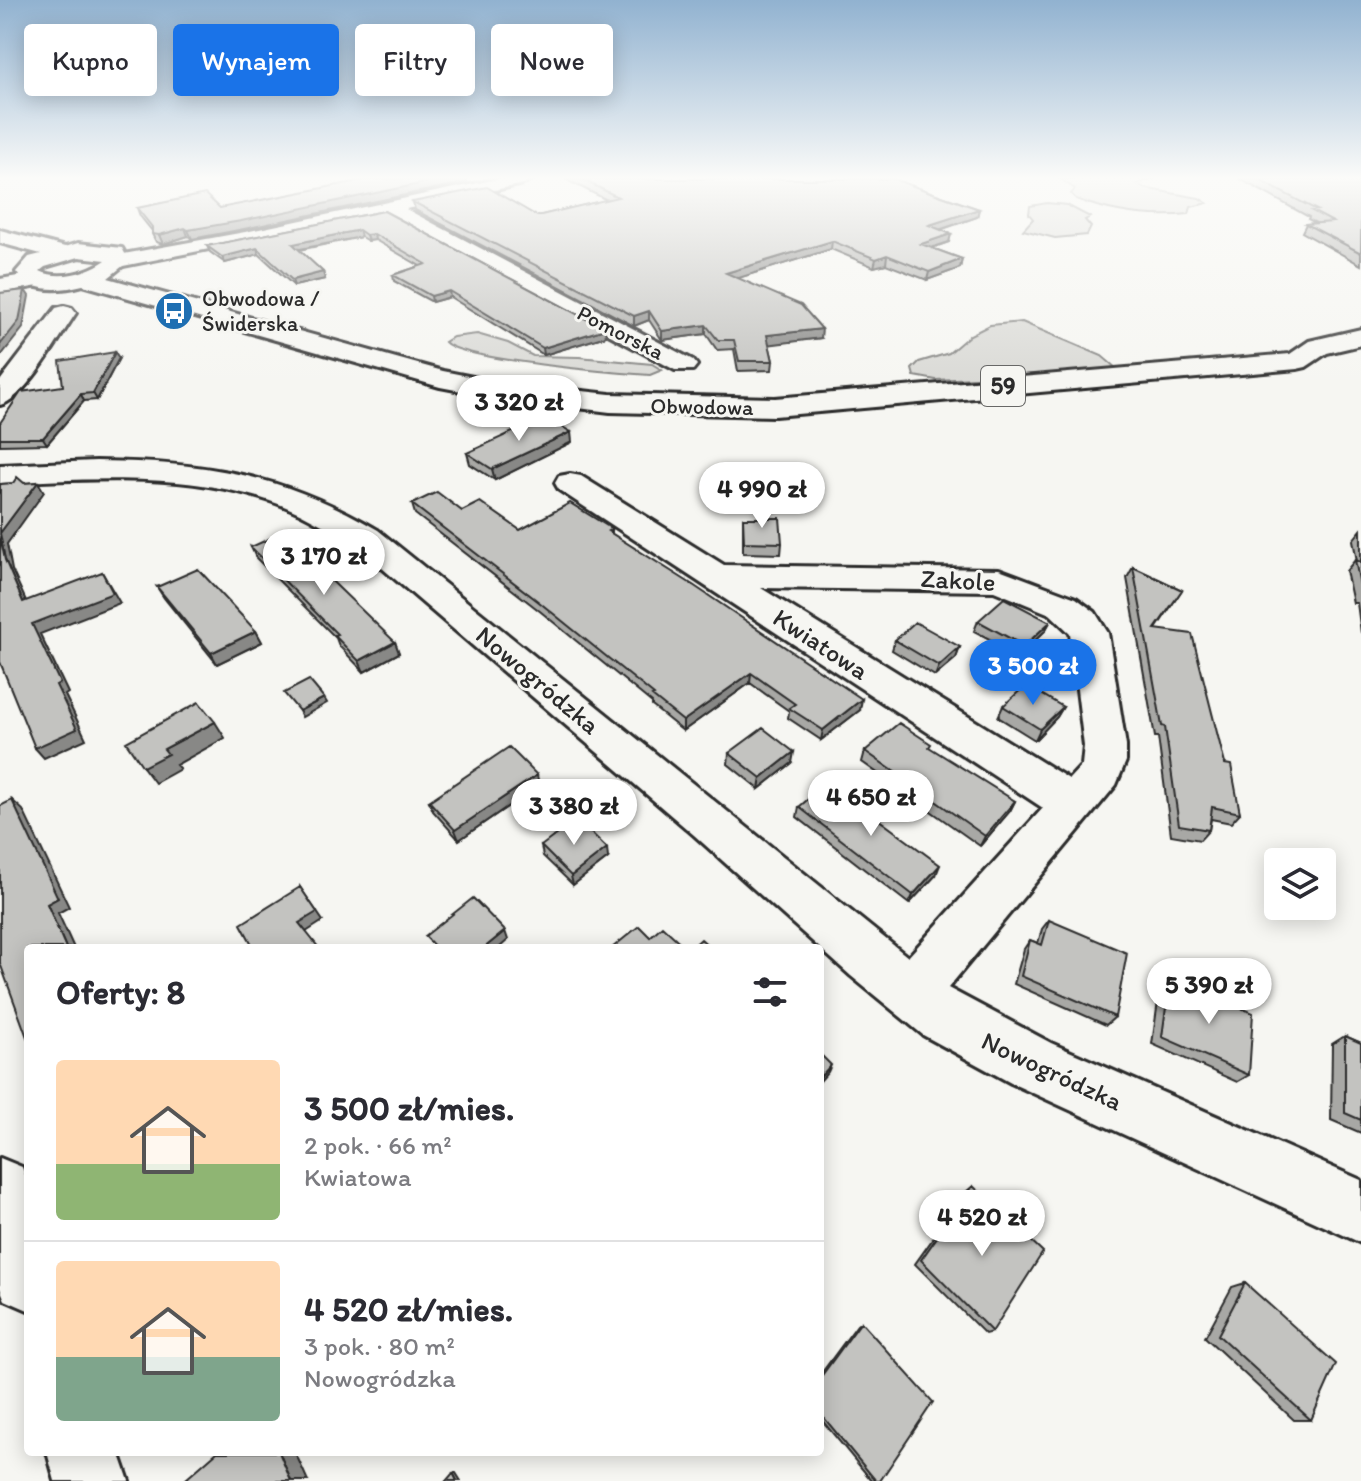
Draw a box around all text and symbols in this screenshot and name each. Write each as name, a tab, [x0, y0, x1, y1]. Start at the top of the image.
chip: Kupno	[24, 24, 157, 96]
chip: Wynajem	[173, 24, 339, 96]
chip: Filtry	[355, 24, 475, 96]
chip: Nowe	[491, 24, 613, 96]
place label: Obwodowa / Świderska	[202, 285, 320, 337]
bus stop icon: Obwodowa / Świderska	[153, 290, 195, 332]
street label: Pomorska	[573, 299, 669, 366]
road number: 59	[981, 366, 1025, 406]
pin: 3 320 zł	[436, 375, 602, 443]
text: 3 320 zł	[474, 385, 564, 417]
street label: Obwodowa	[650, 392, 754, 421]
pin: 4 990 zł	[679, 462, 845, 530]
text: 4 990 zł	[717, 472, 807, 504]
pin: 3 170 zł	[241, 529, 407, 597]
text: 3 170 zł	[281, 539, 367, 571]
street label: Zakole	[920, 562, 996, 598]
street label: Kwiatowa	[767, 601, 875, 687]
street label: Nowogródzka	[470, 619, 607, 741]
pin: 3 500 zł	[950, 639, 1116, 707]
text: 3 500 zł	[987, 649, 1079, 681]
pin: 4 650 zł	[788, 770, 954, 838]
pin: 3 380 zł	[491, 779, 657, 847]
text: 4 650 zł	[826, 780, 916, 812]
text: 3 380 zł	[529, 789, 619, 821]
map controls	[1264, 848, 1336, 920]
button: layers	[1264, 848, 1336, 920]
pin: 5 390 zł	[1126, 958, 1292, 1026]
text: 5 390 zł	[1165, 968, 1253, 1000]
icon: filters	[748, 970, 792, 1014]
text: Oferty: 8	[56, 972, 185, 1013]
street label: Nowogródzka	[976, 1024, 1128, 1118]
text: 3 500 zł/mies.	[304, 1088, 514, 1129]
icon: home	[120, 1092, 216, 1188]
text: 2 pok. · 66 m²	[304, 1129, 452, 1161]
text: Kwiatowa	[304, 1161, 412, 1193]
pin: 4 520 zł	[899, 1190, 1065, 1258]
text: 4 520 zł	[937, 1200, 1027, 1232]
text: 4 520 zł/mies.	[304, 1289, 513, 1330]
icon: home	[120, 1293, 216, 1389]
text: 3 pok. · 80 m²	[304, 1330, 455, 1362]
text: Nowogródzka	[304, 1362, 456, 1394]

